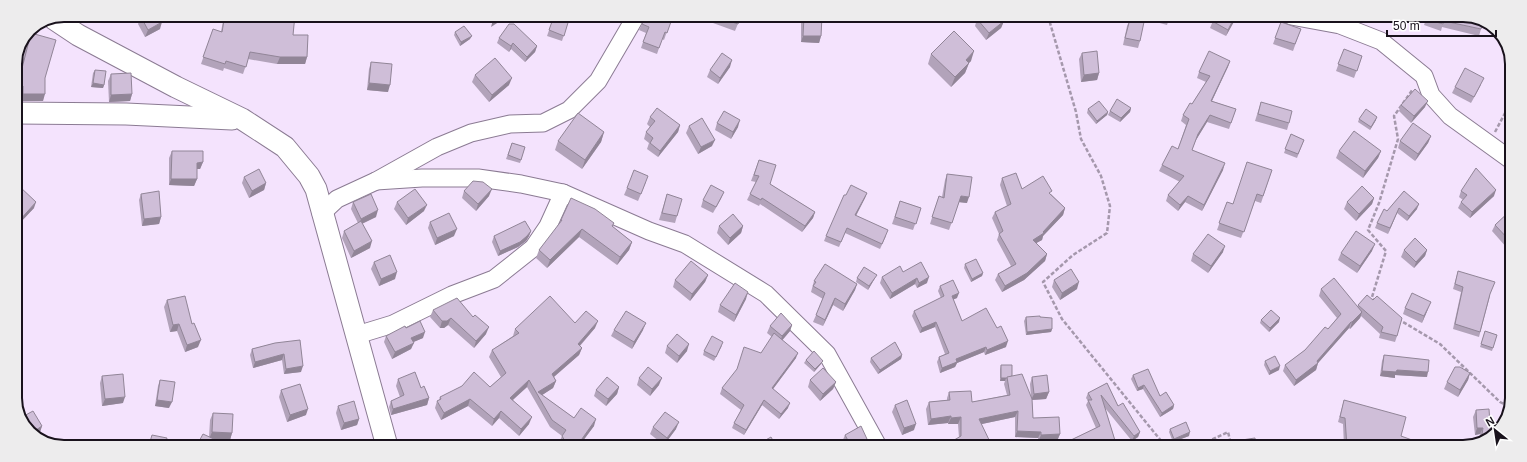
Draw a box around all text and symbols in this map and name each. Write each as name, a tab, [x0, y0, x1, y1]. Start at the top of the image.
scale bar	[1387, 12, 1496, 38]
text: 50 m	[1393, 19, 1420, 33]
north arrow	[1475, 410, 1515, 450]
text: N	[1484, 414, 1496, 429]

